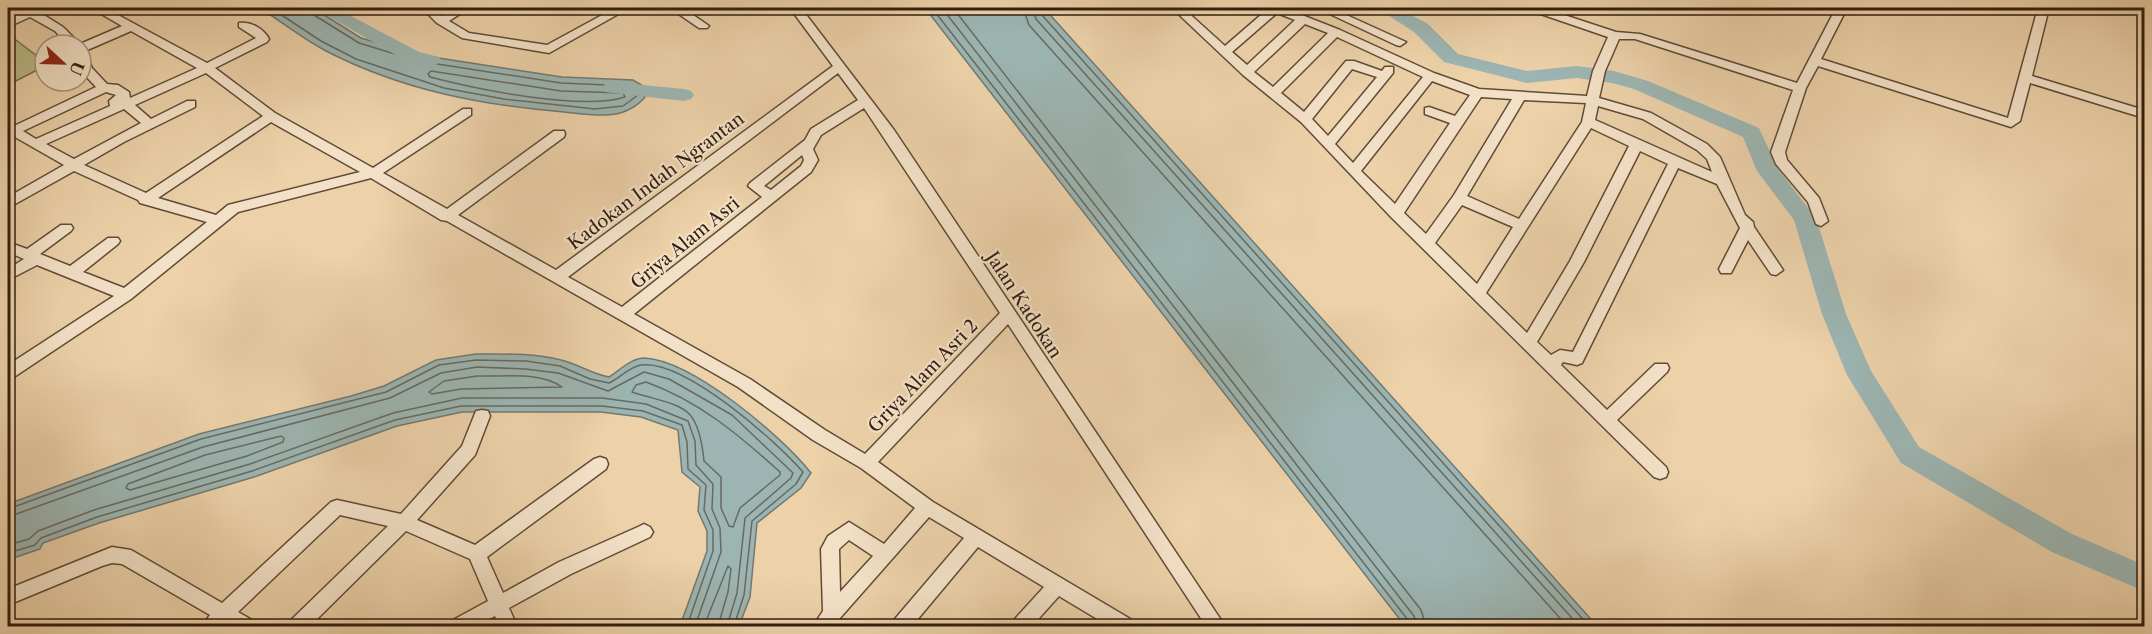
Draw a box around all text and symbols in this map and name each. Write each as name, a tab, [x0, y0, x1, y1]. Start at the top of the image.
north arrow	[33, 33, 93, 93]
text: U	[65, 59, 89, 78]
street label: Kadokan Indah Ngrantan	[564, 108, 748, 254]
street label: Griya Alam Asri	[626, 192, 744, 294]
street label: Jalan Kadokan	[980, 245, 1067, 362]
street label: Griya Alam Asri 2	[863, 315, 983, 437]

